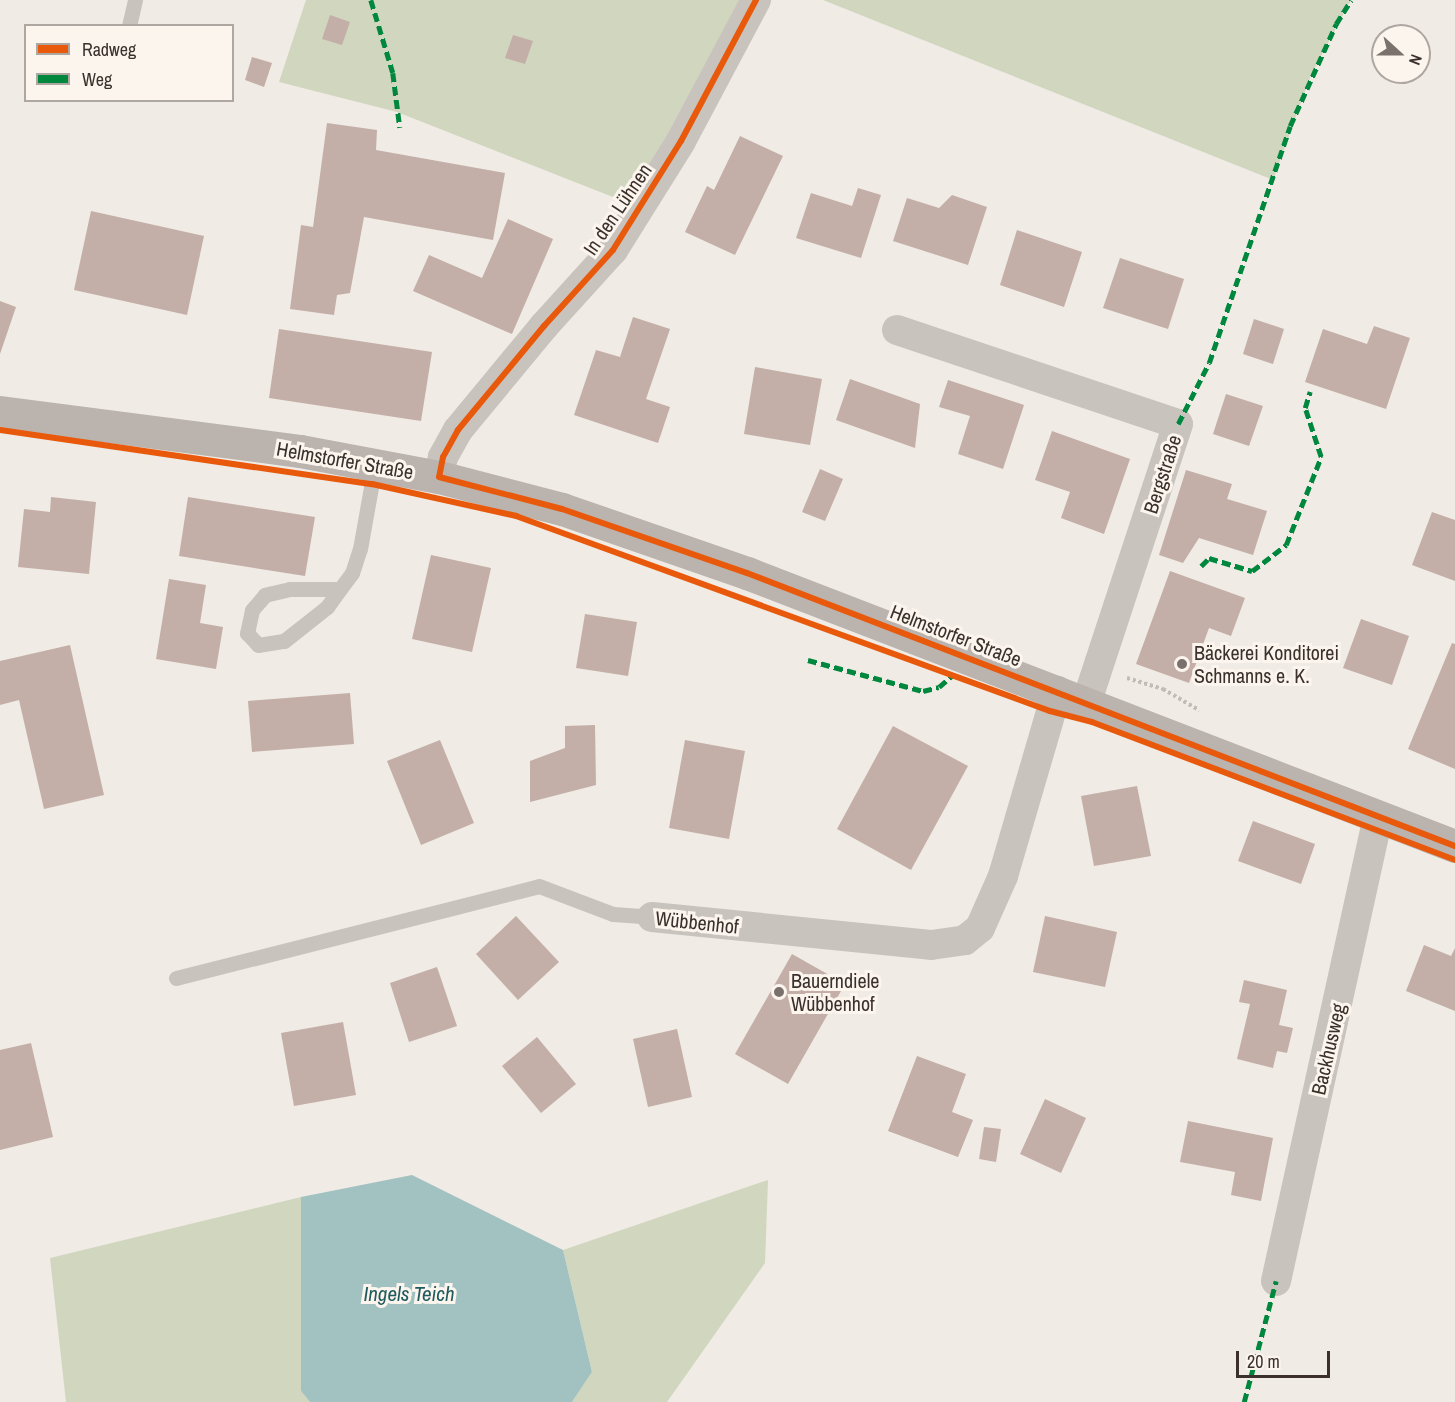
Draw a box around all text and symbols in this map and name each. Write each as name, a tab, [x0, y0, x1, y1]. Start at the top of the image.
legend	[24, 24, 234, 102]
north arrow	[1371, 24, 1431, 84]
text: Radweg	[82, 37, 136, 62]
text: N	[1404, 51, 1428, 68]
text: Weg	[82, 67, 112, 92]
street label: In den Lühnen	[578, 159, 656, 259]
street label: Bergstraße	[1138, 432, 1186, 516]
street label: Helmstorfer Straße	[275, 436, 415, 484]
street label: Helmstorfer Straße	[887, 599, 1025, 671]
place label: Bäckerei Konditorei Schmanns e. K.	[1194, 640, 1339, 687]
marker: Bäckerei Konditorei Schmanns e. K.	[1175, 657, 1189, 671]
street label: Wübbenhof	[654, 906, 740, 938]
place label: Bauerndiele Wübbenhof	[791, 969, 879, 1016]
marker: Bauerndiele Wübbenhof	[772, 985, 786, 999]
street label: Backhusweg	[1306, 1001, 1350, 1097]
water label: Ingels Teich	[363, 1281, 455, 1307]
scale bar	[1239, 1339, 1334, 1377]
text: 20 m	[1247, 1349, 1280, 1374]

